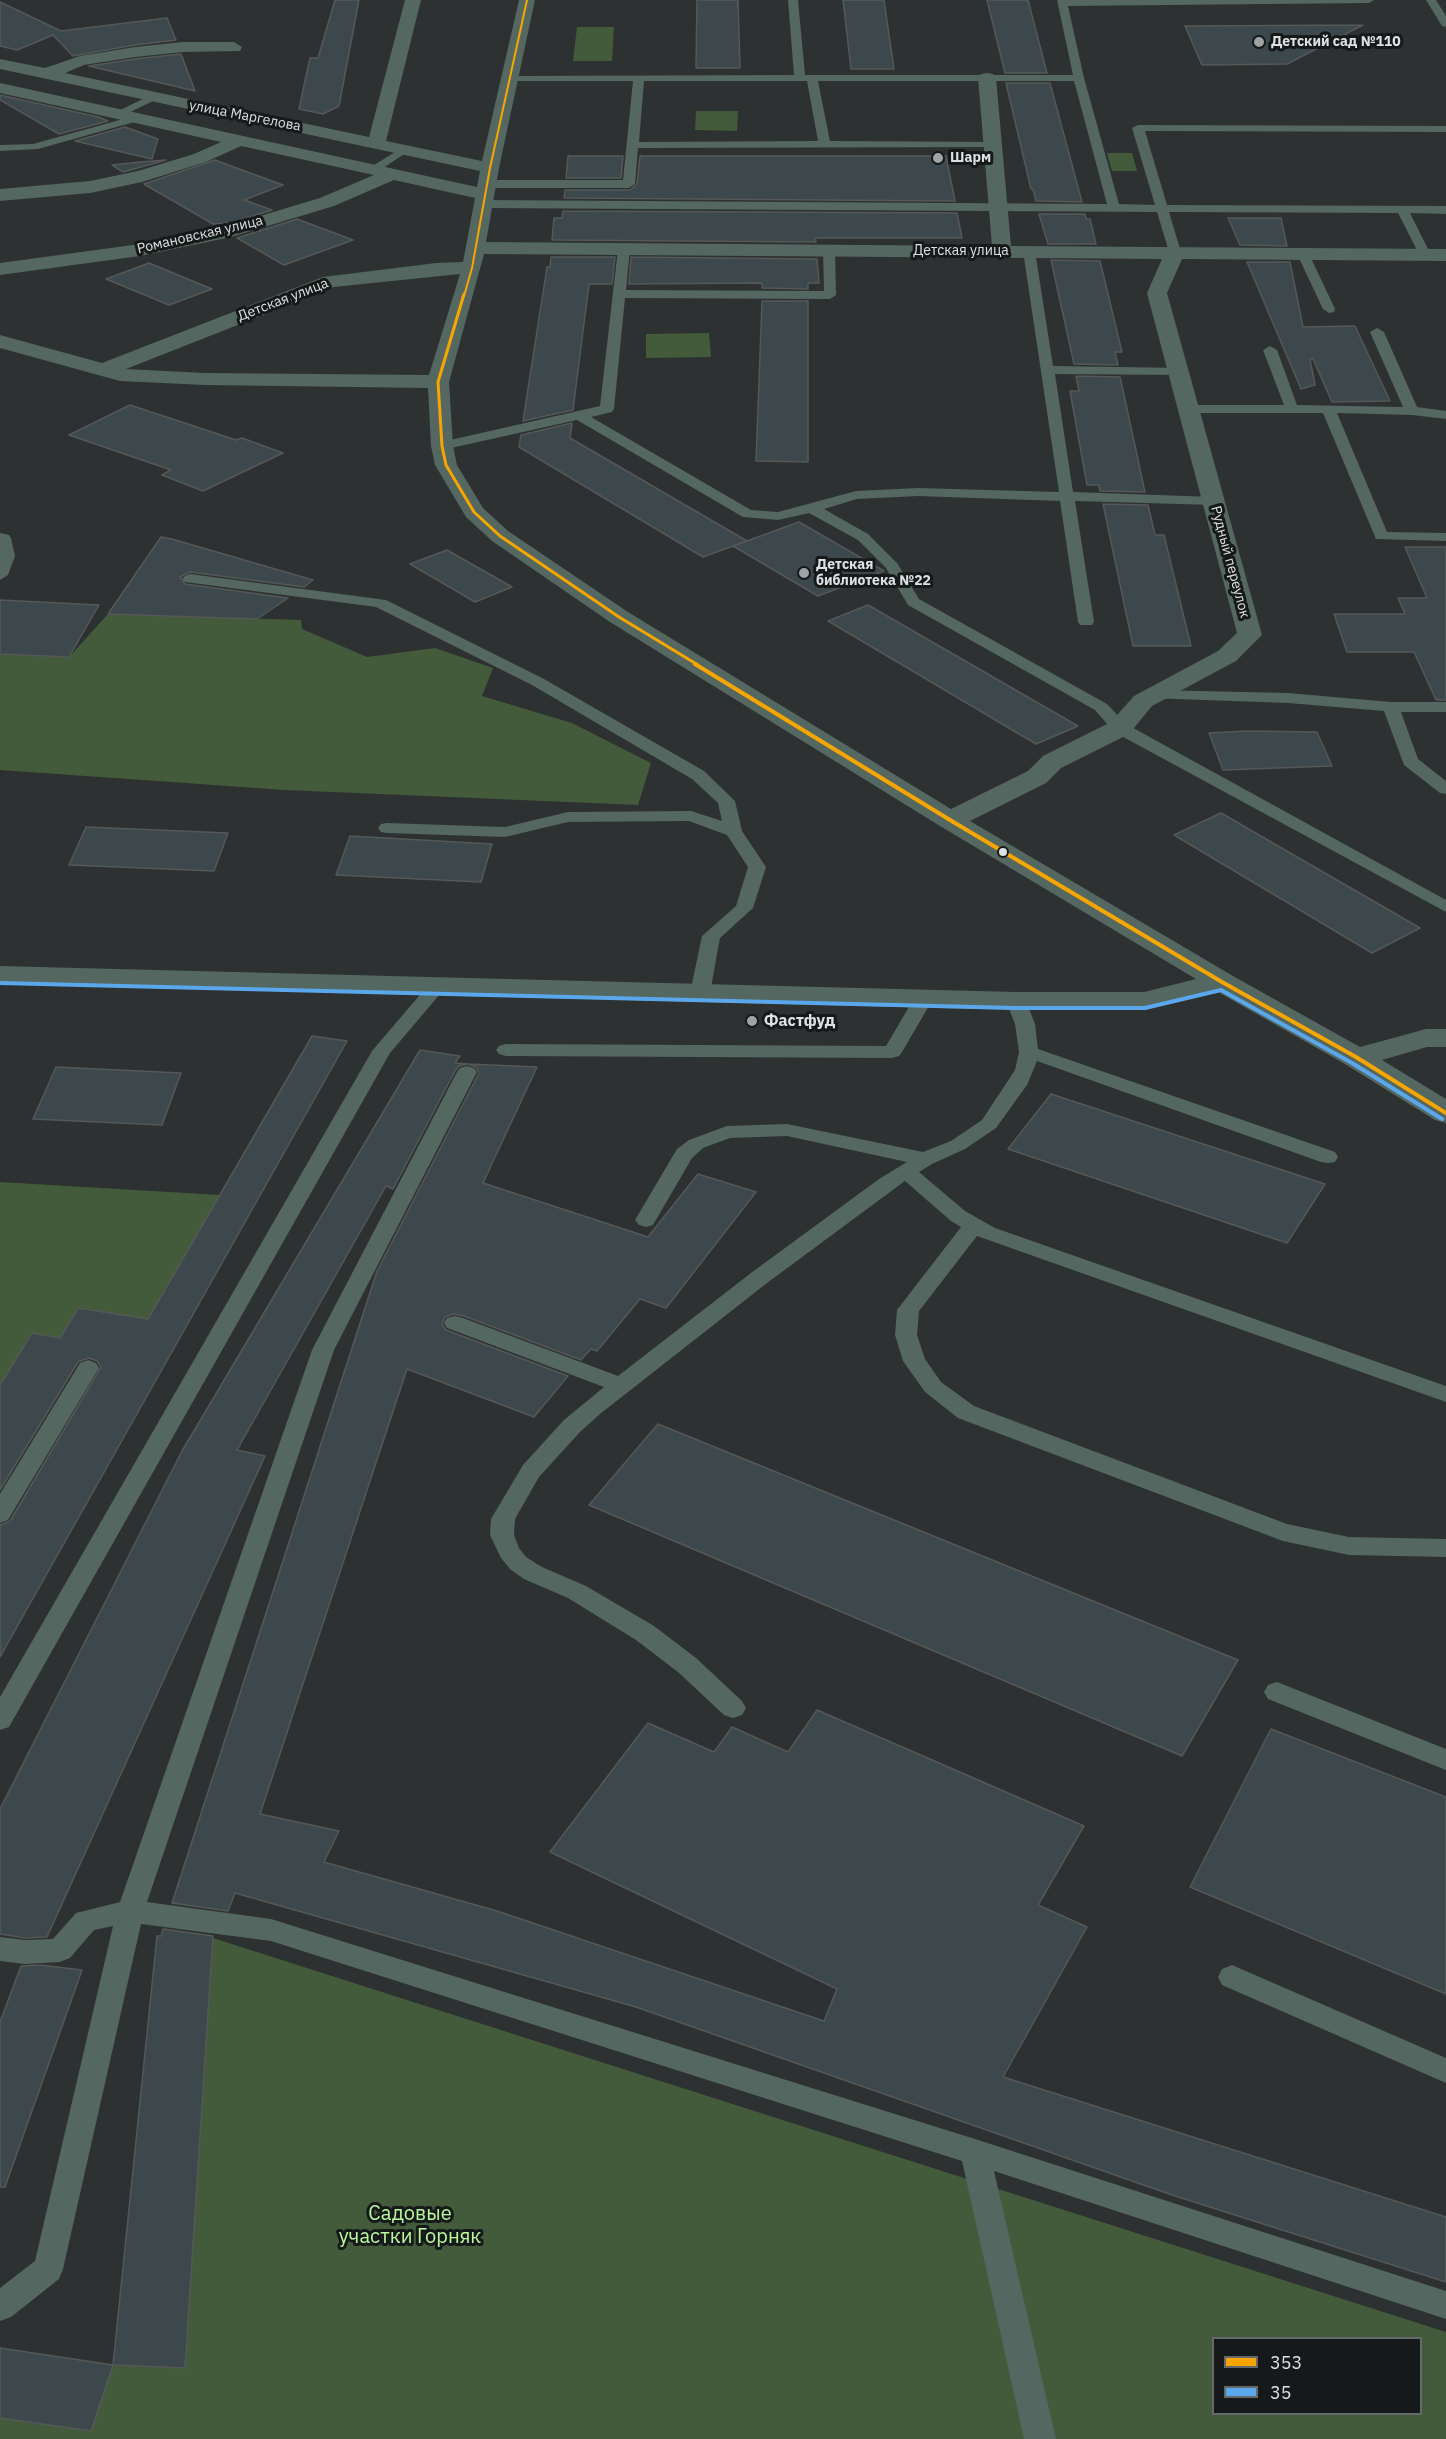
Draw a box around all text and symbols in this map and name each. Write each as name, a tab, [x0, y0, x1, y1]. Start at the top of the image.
place label: Детский сад №110	[1271, 34, 1401, 50]
marker: Детский сад №110	[1252, 35, 1266, 49]
street label: улица Маргелова	[188, 97, 302, 135]
place label: Шарм	[950, 150, 991, 166]
marker: Шарм	[931, 151, 945, 165]
street label: Романовская улица	[135, 212, 265, 258]
street label: Детская улица	[913, 243, 1009, 259]
street label: Детская улица	[235, 275, 331, 325]
street label: Рудный переулок	[1207, 504, 1253, 620]
place label: Детская библиотека №22	[816, 557, 931, 590]
marker: Детская библиотека №22	[797, 566, 811, 580]
unlabelled marker	[997, 846, 1009, 858]
place label: Фастфуд	[764, 1011, 835, 1031]
marker: Фастфуд	[745, 1014, 759, 1028]
park label: Садовые участки Горняк	[339, 2202, 481, 2249]
legend	[1212, 2337, 1422, 2415]
text: 353	[1270, 2351, 1302, 2374]
text: 35	[1270, 2381, 1292, 2404]

